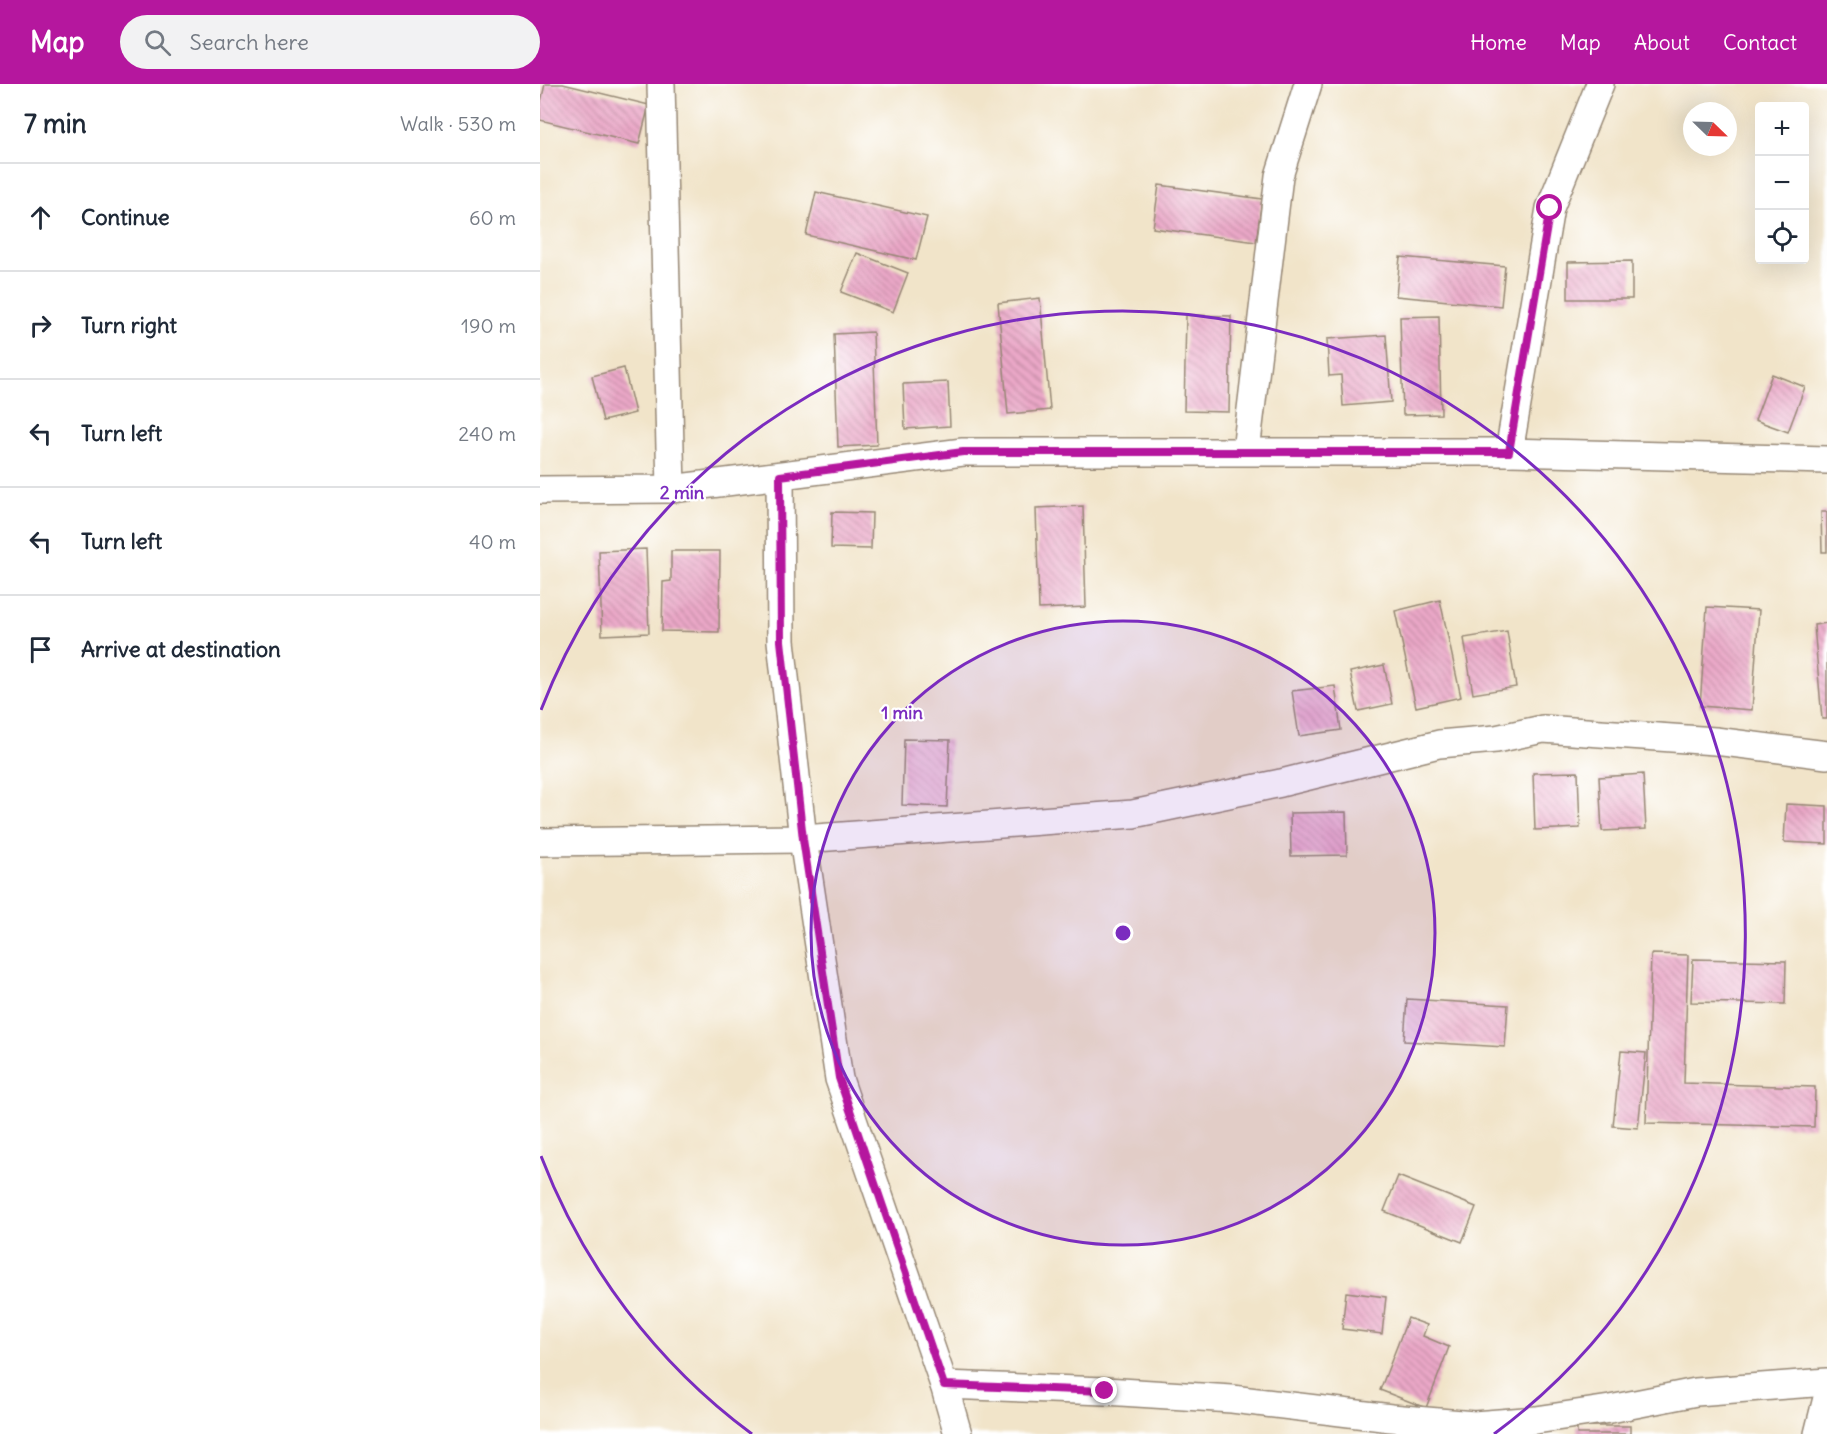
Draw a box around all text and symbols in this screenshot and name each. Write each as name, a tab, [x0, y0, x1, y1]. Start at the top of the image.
search box	[120, 15, 540, 69]
text: Map	[30, 24, 84, 60]
icon: search	[141, 26, 174, 59]
text: Search here	[189, 28, 309, 56]
text: Home	[1470, 29, 1527, 56]
text: Map	[1560, 29, 1601, 56]
text: About	[1634, 29, 1690, 56]
text: Contact	[1723, 29, 1797, 56]
north arrow	[1683, 102, 1737, 156]
map controls	[1755, 102, 1809, 264]
button: +	[1755, 102, 1809, 156]
text: 7 min	[24, 107, 87, 140]
text: Walk · 530 m	[400, 111, 516, 136]
button: −	[1755, 156, 1809, 210]
route start	[1536, 194, 1562, 220]
icon: ahead	[24, 201, 57, 234]
text: Continue	[81, 203, 170, 231]
text: 60 m	[469, 205, 516, 230]
button: locate	[1755, 210, 1809, 264]
icon: right	[24, 309, 57, 342]
text: Turn right	[81, 311, 177, 339]
text: 190 m	[461, 313, 516, 338]
icon: left	[24, 417, 57, 450]
text: Turn left	[81, 419, 162, 447]
text: 240 m	[458, 421, 516, 446]
text: 2 min	[660, 481, 705, 504]
icon: left	[24, 525, 57, 558]
text: Turn left	[81, 527, 162, 555]
text: 40 m	[469, 529, 516, 554]
icon: arrive	[24, 633, 57, 666]
text: Arrive at destination	[81, 635, 281, 663]
text: 1 min	[881, 701, 923, 724]
centre of rings	[1113, 923, 1133, 943]
route end	[1091, 1377, 1117, 1403]

